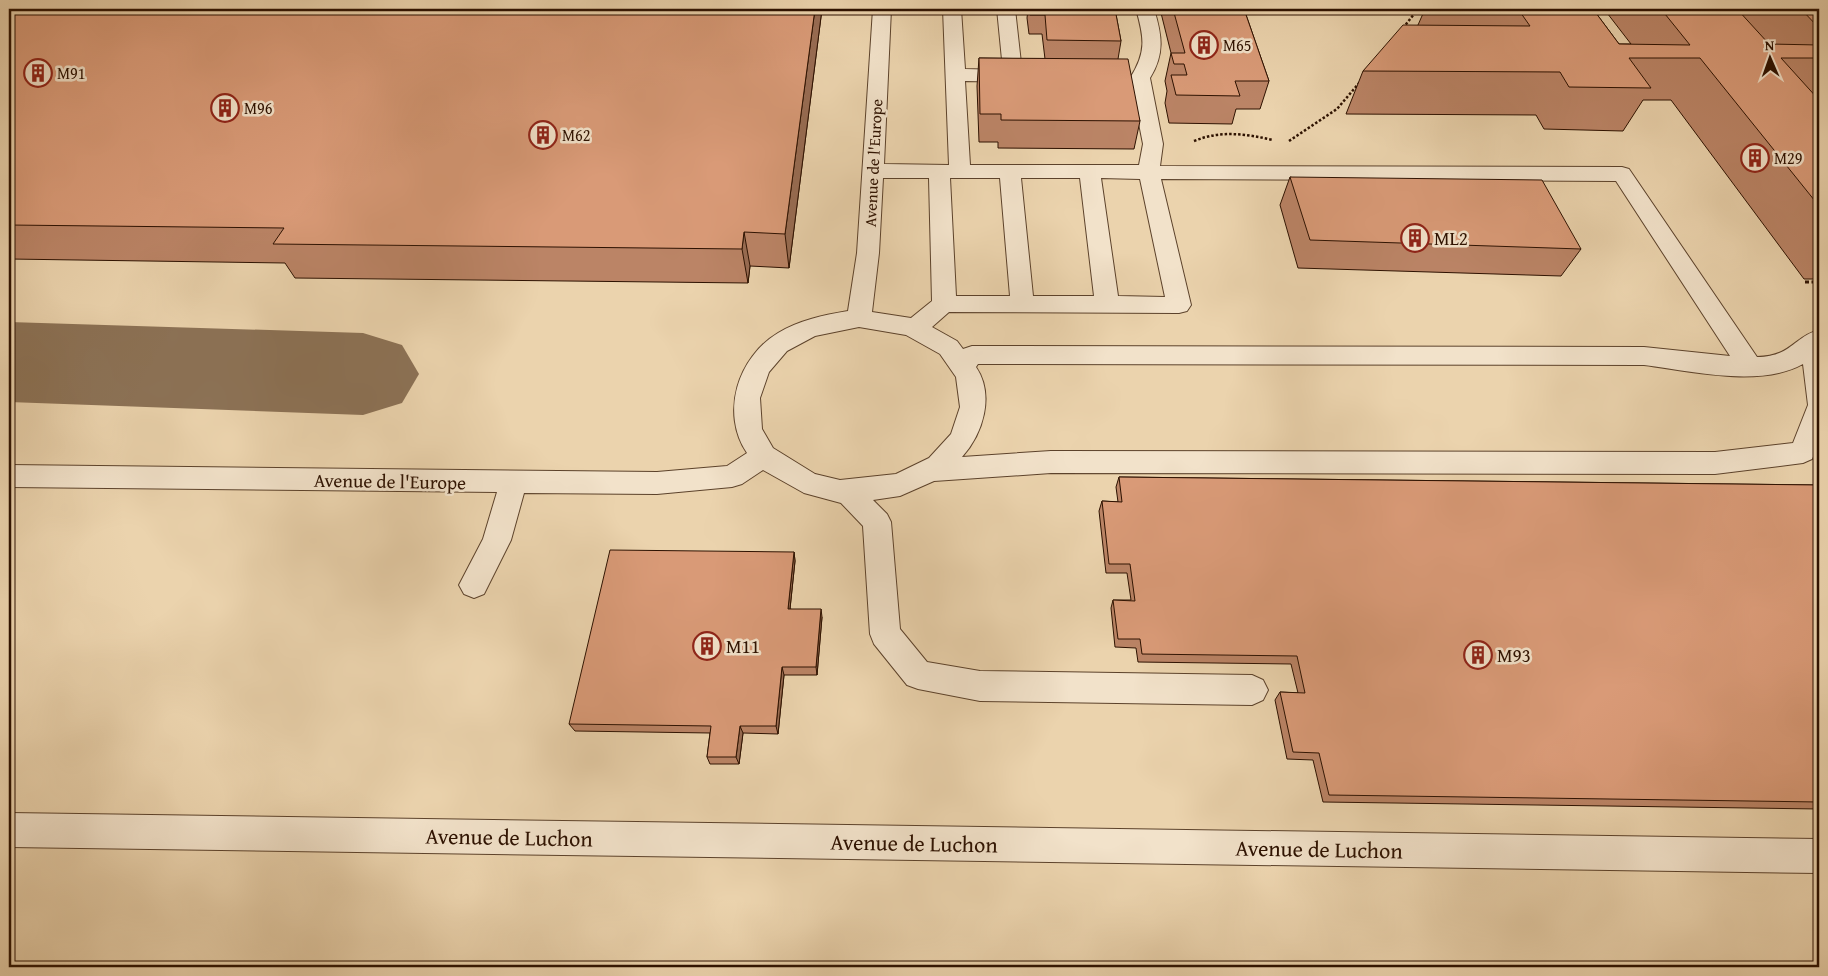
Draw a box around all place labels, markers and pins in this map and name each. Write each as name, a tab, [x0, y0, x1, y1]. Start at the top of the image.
building icon: M65	[1189, 30, 1219, 60]
place label: M65	[1223, 33, 1252, 57]
building icon: M91	[23, 58, 53, 88]
place label: M91	[57, 61, 86, 85]
building icon: M96	[210, 93, 240, 123]
place label: M96	[244, 96, 273, 120]
building icon: M62	[528, 120, 558, 150]
place label: M62	[562, 123, 591, 147]
building icon: M29	[1740, 143, 1770, 173]
place label: M29	[1774, 146, 1803, 170]
building icon: ML2	[1400, 223, 1430, 253]
place label: ML2	[1434, 224, 1468, 252]
building icon: M11	[692, 631, 722, 661]
place label: M11	[726, 632, 760, 660]
building icon: M93	[1463, 640, 1493, 670]
place label: M93	[1497, 641, 1531, 669]

